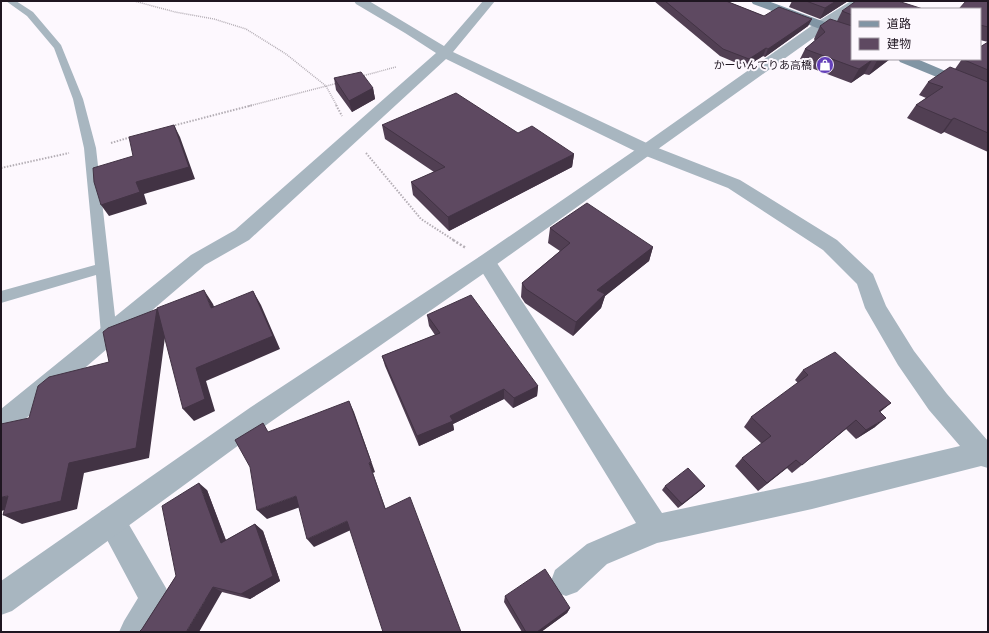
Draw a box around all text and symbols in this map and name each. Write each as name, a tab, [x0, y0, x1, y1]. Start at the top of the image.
legend	[851, 8, 981, 60]
text: 道路	[887, 15, 911, 32]
text: 建物	[887, 35, 911, 52]
shop icon: かーいんてりあ高橋	[815, 55, 835, 75]
place label: かーいんてりあ高橋	[714, 57, 812, 72]

